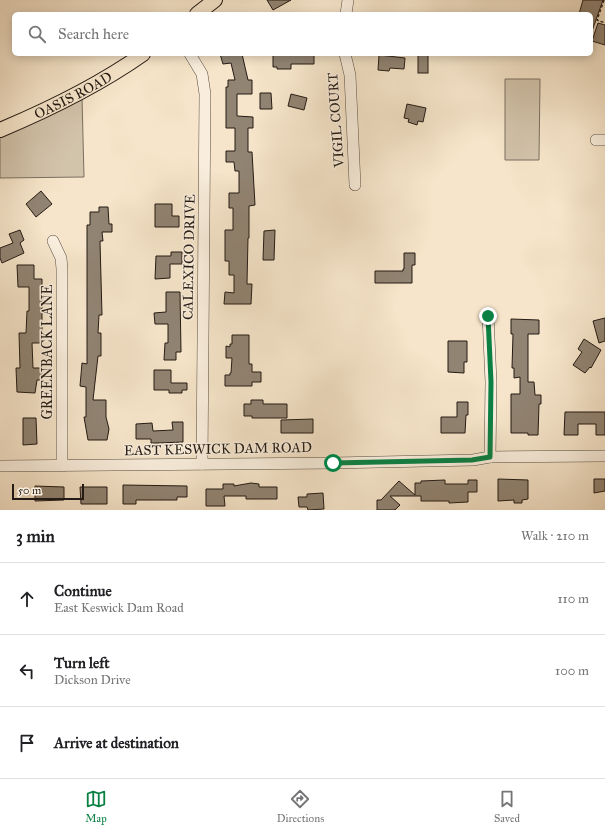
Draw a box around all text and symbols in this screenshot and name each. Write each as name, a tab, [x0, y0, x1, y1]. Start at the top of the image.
search box	[12, 12, 593, 56]
icon: search	[26, 23, 48, 45]
text: Search here	[58, 25, 129, 43]
street label: OASIS ROAD	[31, 68, 115, 122]
street label: VIGIL COURT	[324, 71, 348, 169]
street label: CALEXICO DRIVE	[179, 194, 199, 320]
street label: GREENBACK LANE	[39, 285, 56, 419]
route end	[479, 307, 497, 325]
street label: EAST KESWICK DAM ROAD	[124, 439, 312, 459]
route start	[324, 454, 342, 472]
scale bar	[12, 482, 84, 501]
text: 50 m	[18, 484, 41, 497]
text: 3 min	[16, 526, 55, 547]
text: Walk · 210 m	[521, 528, 589, 544]
text: Continue	[54, 582, 112, 600]
icon: ahead	[16, 588, 38, 610]
text: 110 m	[557, 591, 589, 607]
text: East Keswick Dam Road	[54, 600, 184, 616]
text: Turn left	[54, 654, 110, 672]
icon: left	[16, 660, 38, 682]
text: 100 m	[555, 663, 589, 679]
text: Dickson Drive	[54, 672, 131, 688]
icon: arrive	[16, 732, 38, 754]
text: Arrive at destination	[54, 734, 179, 752]
tab: Map	[85, 788, 107, 825]
tab: Directions	[277, 788, 324, 825]
tab: Saved	[494, 788, 520, 825]

